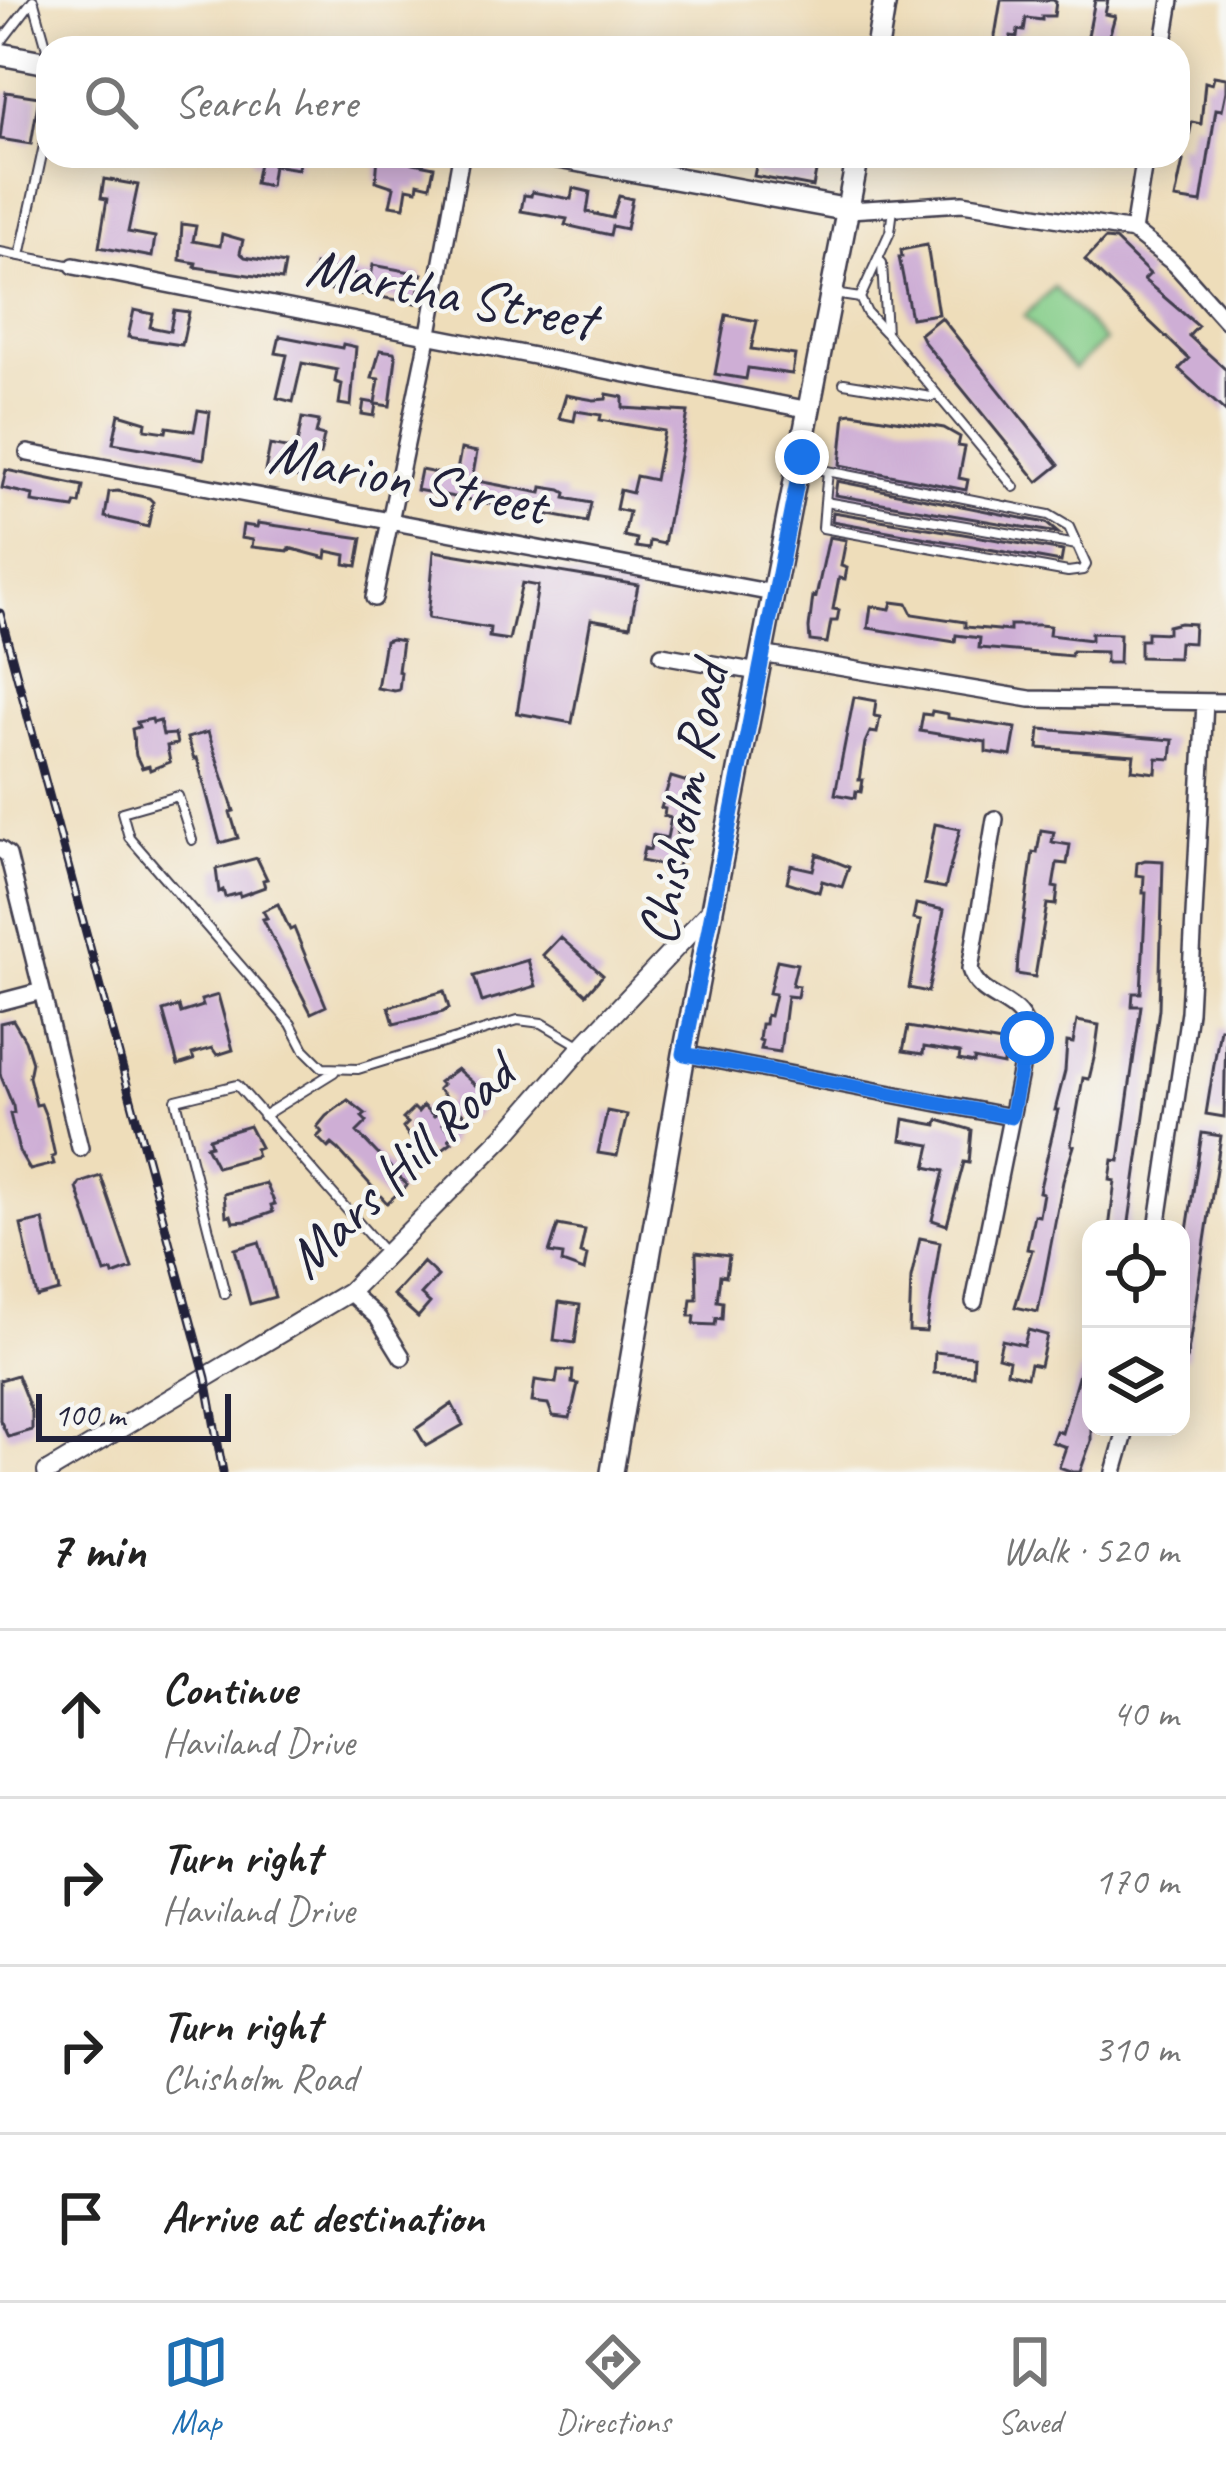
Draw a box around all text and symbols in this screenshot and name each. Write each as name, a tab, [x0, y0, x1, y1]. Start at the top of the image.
search box	[36, 36, 1190, 168]
icon: search	[78, 69, 144, 135]
text: Search here	[174, 74, 357, 131]
street label: Martha Street	[301, 230, 608, 358]
street label: Marion Street	[264, 417, 557, 542]
route end	[775, 430, 829, 484]
street label: Chisholm Road	[620, 650, 747, 951]
route start	[1000, 1011, 1054, 1065]
street label: Mars Hill Road	[270, 1033, 536, 1293]
map controls	[1082, 1220, 1190, 1436]
button: locate	[1082, 1220, 1190, 1328]
button: layers	[1082, 1328, 1190, 1436]
scale bar	[36, 1388, 231, 1441]
text: 100 m	[54, 1394, 125, 1436]
text: 7 min	[48, 1518, 146, 1582]
text: Walk · 520 m	[1002, 1526, 1178, 1575]
text: Continue	[162, 1661, 296, 1718]
icon: ahead	[48, 1681, 114, 1747]
text: 40 m	[1112, 1689, 1178, 1738]
text: Haviland Drive	[162, 1718, 355, 1767]
text: Turn right	[162, 1829, 320, 1886]
icon: right	[48, 1849, 114, 1915]
text: 170 m	[1094, 1857, 1178, 1906]
text: Haviland Drive	[162, 1886, 355, 1935]
text: Turn right	[162, 1997, 320, 2054]
icon: right	[48, 2017, 114, 2083]
text: 310 m	[1094, 2025, 1178, 2074]
text: Chisholm Road	[162, 2054, 357, 2103]
icon: arrive	[48, 2185, 114, 2251]
text: Arrive at destination	[162, 2189, 484, 2246]
tab: Map	[163, 2329, 229, 2443]
tab: Directions	[556, 2329, 670, 2443]
tab: Saved	[997, 2329, 1063, 2443]

